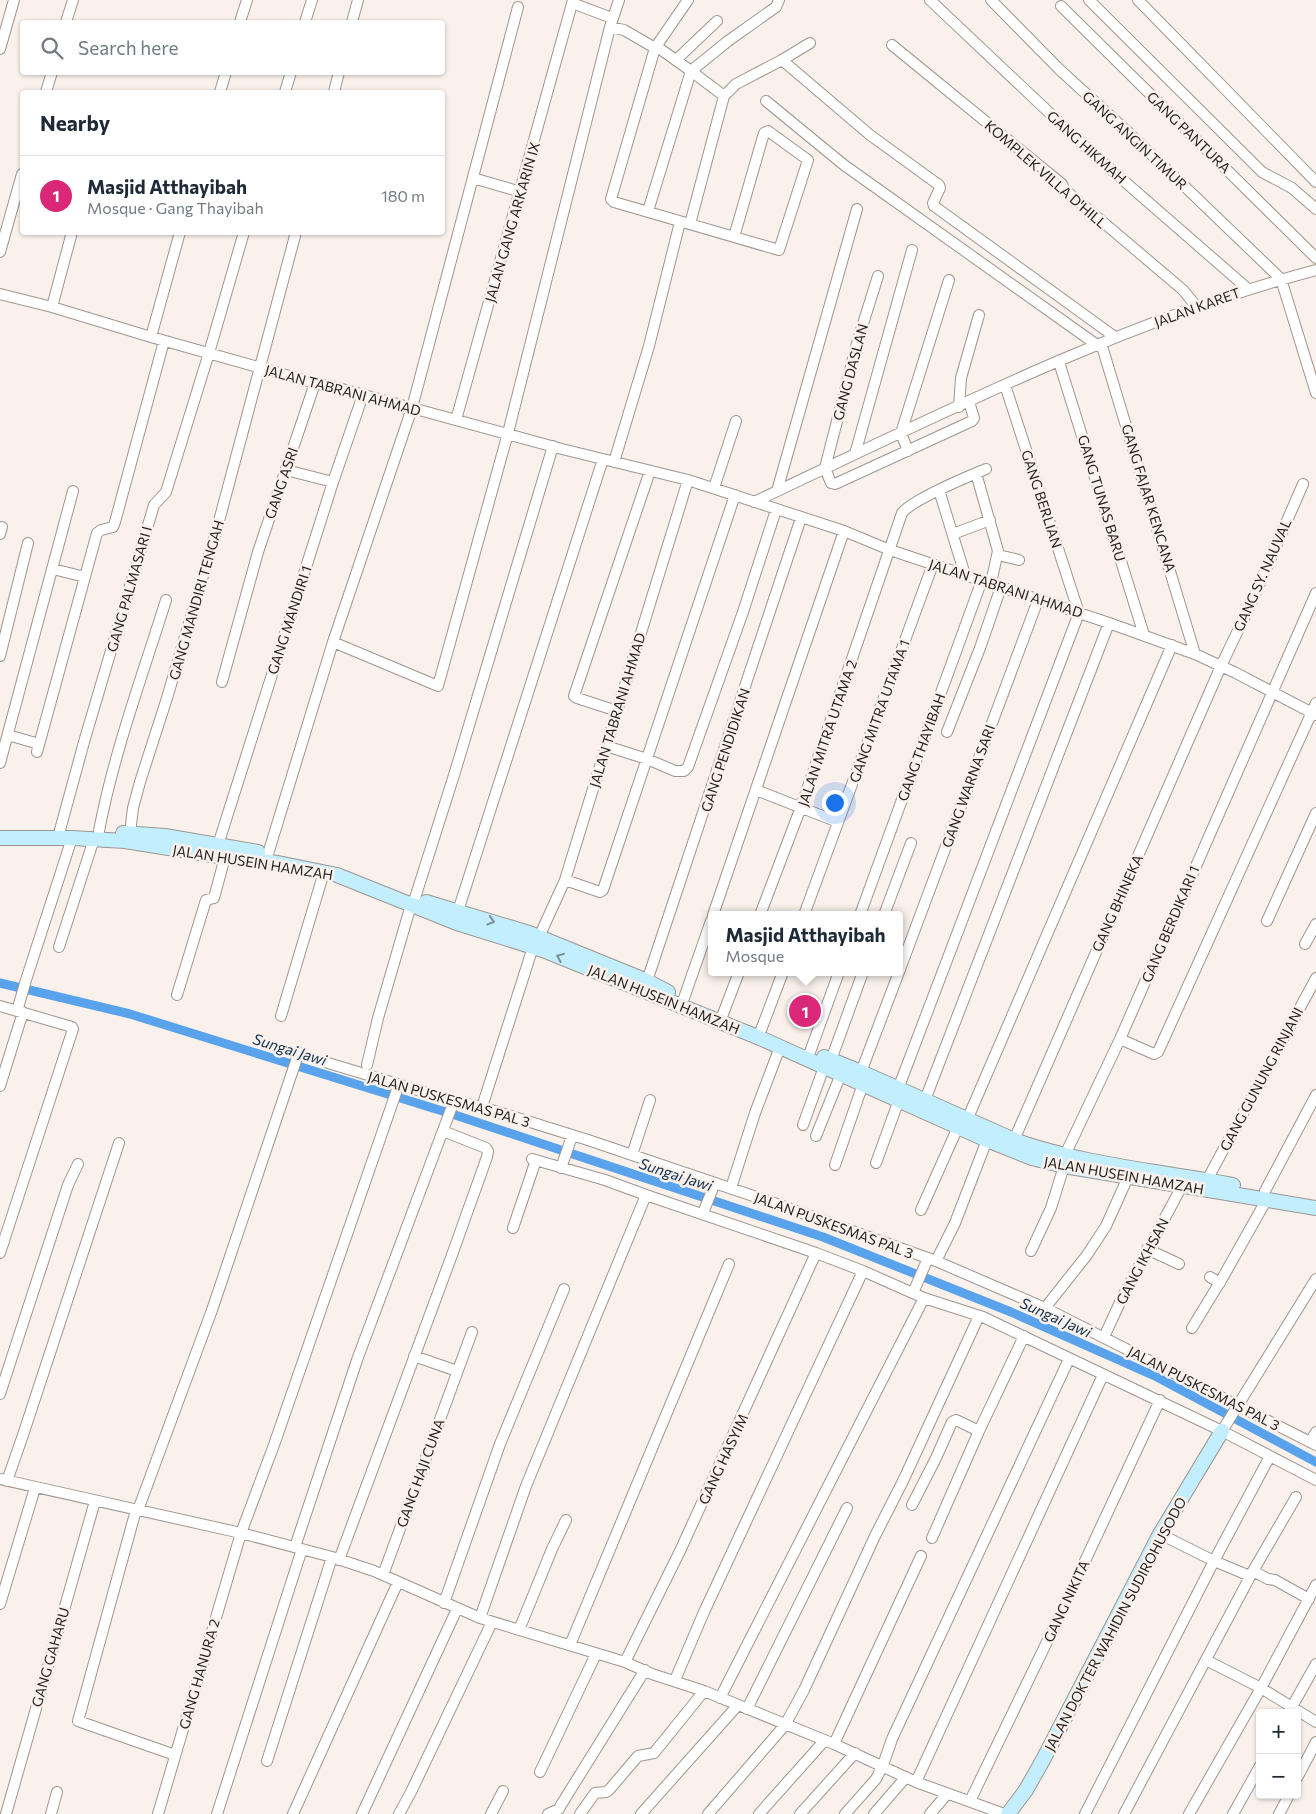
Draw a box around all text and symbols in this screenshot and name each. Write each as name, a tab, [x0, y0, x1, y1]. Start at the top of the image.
search box	[20, 20, 445, 75]
icon: search	[38, 34, 66, 62]
text: Search here	[78, 36, 178, 59]
street label: GANG ANGIN TIMUR	[1079, 87, 1191, 193]
street label: GANG PANTURA	[1144, 88, 1235, 177]
street label: GANG HIKMAH	[1044, 107, 1130, 187]
text: Nearby	[40, 110, 110, 135]
street label: KOMPLEK VILLA D'HILL	[981, 116, 1111, 232]
street label: JALAN GANG ARKARIN IX	[481, 140, 543, 304]
text: Masjid Atthayibah	[87, 175, 247, 198]
text: 1	[52, 186, 60, 205]
text: 180 m	[381, 186, 425, 205]
text: Mosque · Gang Thayibah	[87, 198, 264, 217]
street label: JALAN KARET	[1152, 284, 1242, 330]
street label: GANG DASLAN	[829, 322, 871, 422]
street label: JALAN TABRANI AHMAD	[263, 361, 423, 419]
street label: GANG FAJAR KENCANA	[1118, 422, 1180, 574]
street label: GANG TUNAS BARU	[1075, 433, 1129, 563]
street label: GANG ASRI	[261, 445, 301, 521]
street label: GANG BERLIAN	[1018, 448, 1066, 550]
street label: GANG SY. NAUVAL	[1230, 516, 1294, 634]
street label: GANG MANDIRI TENGAH	[165, 518, 227, 682]
street label: GANG PALMASARI I	[103, 524, 155, 654]
street label: JALAN TABRANI AHMAD	[927, 555, 1085, 621]
street label: GANG MANDIRI 1	[263, 564, 315, 676]
street label: JALAN TABRANI AHMAD	[585, 631, 649, 789]
street label: GANG MITRA UTAMA 1	[845, 637, 913, 785]
street label: JALAN MITRA UTAMA 2	[794, 657, 860, 808]
street label: GANG PENDIDIKAN	[697, 686, 753, 814]
street label: GANG THAYIBAH	[894, 691, 948, 803]
street label: GANG WARNA SARI	[938, 722, 998, 850]
your location	[822, 790, 848, 816]
street label: JALAN HUSEIN HAMZAH	[172, 841, 334, 883]
street label: GANG BHINEKA	[1088, 851, 1146, 954]
street label: GANG BERDIKARI 1	[1138, 863, 1202, 985]
popup	[708, 911, 903, 976]
one-way arrow	[487, 916, 495, 926]
text: Masjid Atthayibah	[726, 923, 885, 946]
text: Mosque	[726, 946, 784, 965]
one-way arrow	[556, 953, 565, 964]
street label: JALAN HUSEIN HAMZAH	[586, 961, 742, 1037]
pin: 1	[789, 992, 821, 1030]
street label: GANG GUNUNG RINJANI	[1216, 1004, 1306, 1154]
water label: Sungai Jawi	[251, 1029, 330, 1069]
street label: JALAN PUSKESMAS PAL 3	[366, 1068, 532, 1130]
street label: JALAN HUSEIN HAMZAH	[1043, 1153, 1205, 1197]
water label: Sungai Jawi	[637, 1154, 716, 1195]
street label: JALAN PUSKESMAS PAL 3	[752, 1188, 916, 1262]
street label: GANG IKHSAN	[1112, 1215, 1172, 1307]
water label: Sungai Jawi	[1018, 1293, 1095, 1341]
street label: JALAN PUSKESMAS PAL 3	[1125, 1342, 1283, 1434]
street label: GANG HASYIM	[695, 1411, 751, 1507]
street label: GANG HAJI CUNA	[392, 1416, 448, 1530]
street label: JALAN DOKTER WAHIDIN SUDIROHUSODO	[1041, 1494, 1189, 1754]
street label: GANG NIKITA	[1040, 1557, 1093, 1645]
street label: GANG GAHARU	[28, 1605, 72, 1709]
street label: GANG HANURA 2	[175, 1617, 223, 1731]
map controls	[1256, 1709, 1301, 1799]
button: +	[1256, 1709, 1301, 1754]
button: −	[1256, 1754, 1301, 1799]

